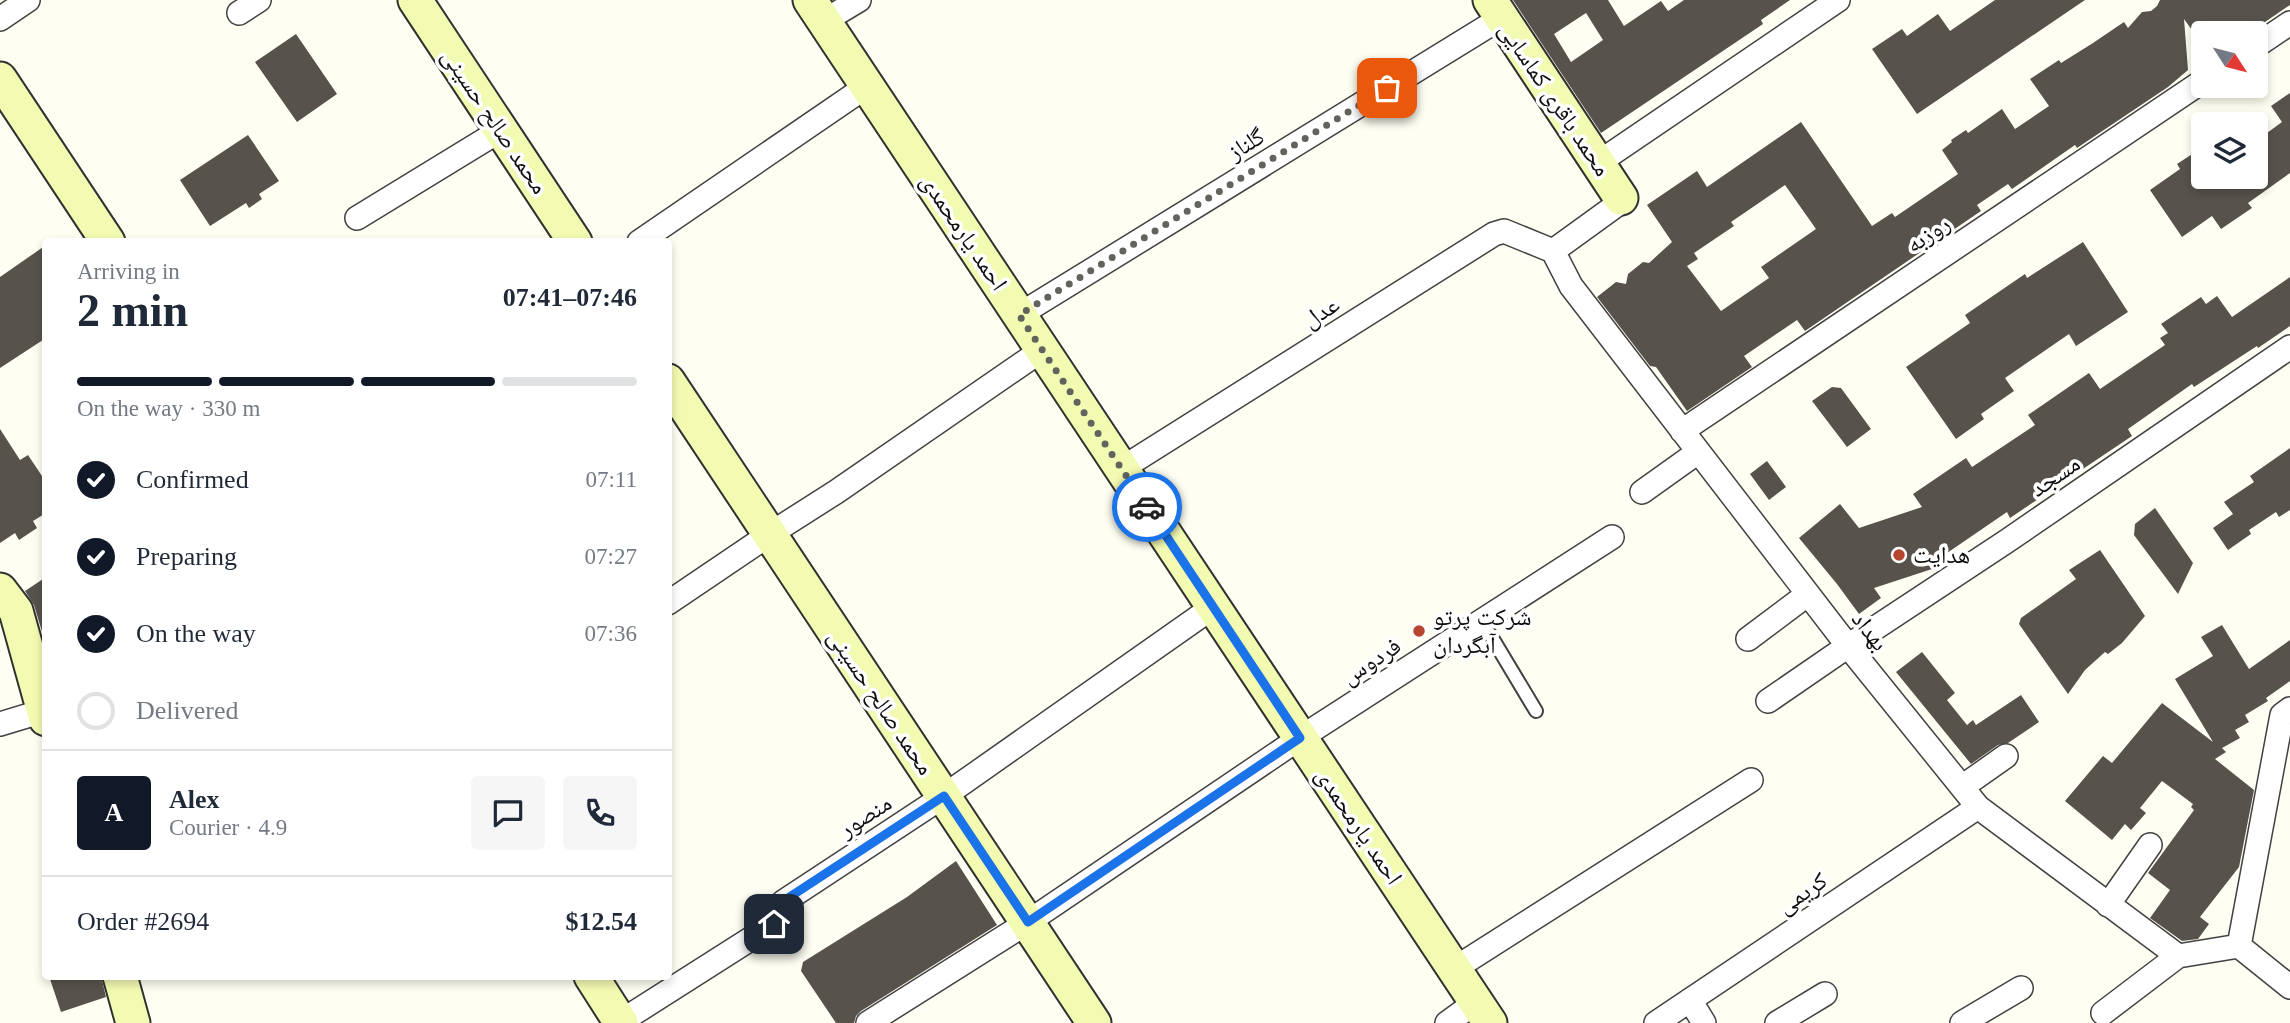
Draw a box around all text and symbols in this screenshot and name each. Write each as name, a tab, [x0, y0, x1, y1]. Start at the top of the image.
street label: محمد باقری کماسایی	[1493, 17, 1616, 181]
north arrow	[2191, 21, 2268, 98]
map controls	[2191, 21, 2268, 189]
street label: محمد صالح حسینی	[435, 43, 553, 200]
pin	[1357, 58, 1417, 118]
icon: bag	[1368, 69, 1406, 107]
button: layers	[2191, 112, 2268, 189]
street label: گلناز	[1222, 123, 1269, 166]
street label: احمد یارمحمدی	[915, 169, 1012, 296]
street label: روزبه	[1901, 210, 1955, 259]
text: Arriving in	[77, 259, 180, 284]
text: 07:41–07:46	[503, 283, 637, 312]
text: 2 min	[77, 285, 188, 336]
street label: عدل	[1298, 291, 1344, 334]
text: On the way · 330 m	[77, 396, 260, 421]
street label: مسجد	[2025, 450, 2085, 502]
icon: check	[77, 461, 115, 499]
text: Confirmed	[136, 465, 249, 494]
text: 07:11	[585, 467, 637, 492]
courier	[1112, 472, 1182, 542]
icon: car	[1128, 488, 1166, 526]
icon: check	[77, 538, 115, 576]
text: Preparing	[136, 542, 237, 571]
place label: هدایت	[1913, 542, 1970, 568]
text: 07:27	[585, 544, 637, 569]
marker: هدایت	[1891, 547, 1907, 563]
place label: شرکت پرتو آبگردان	[1433, 604, 1531, 659]
street label: بهداد	[1846, 606, 1893, 656]
icon: check	[77, 615, 115, 653]
text: On the way	[136, 619, 256, 648]
text: 07:36	[585, 621, 637, 646]
marker: شرکت پرتو آبگردان	[1411, 623, 1427, 639]
street label: محمد صالح حسینی	[821, 624, 939, 781]
street label: فردوس	[1337, 632, 1406, 691]
text: Delivered	[136, 696, 239, 725]
street label: احمد یارمحمدی	[1310, 763, 1407, 890]
button: chat	[471, 776, 545, 850]
button: phone	[563, 776, 637, 850]
text: Alex	[169, 785, 220, 814]
street label: منصور	[833, 790, 896, 843]
text: A	[105, 798, 123, 827]
text: Courier · 4.9	[169, 815, 287, 840]
street label: کریمی	[1772, 867, 1832, 920]
pin	[744, 894, 804, 954]
icon: home	[755, 905, 793, 943]
text: Order #2694	[77, 907, 209, 936]
text: $12.54	[566, 907, 637, 936]

